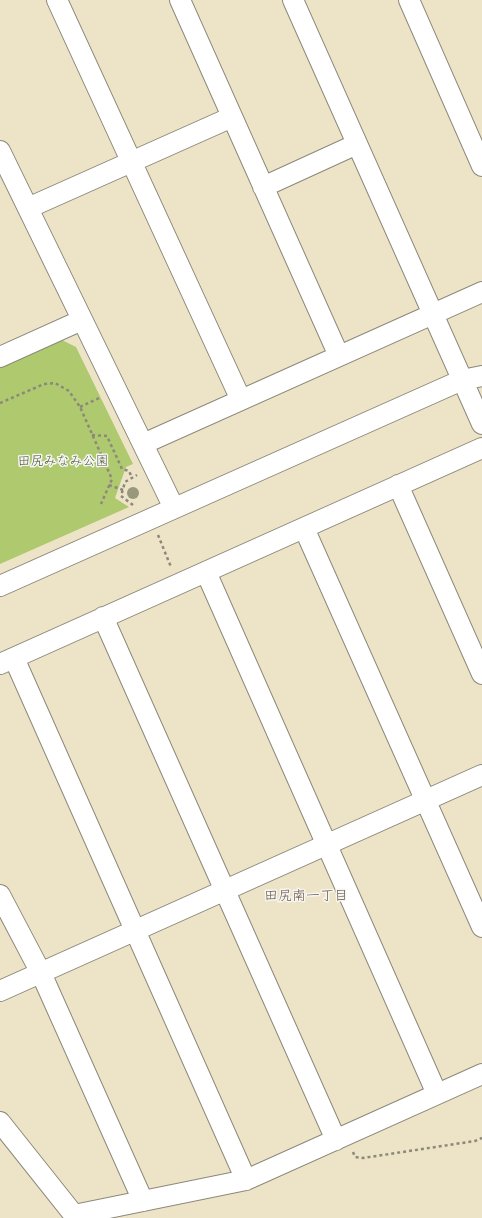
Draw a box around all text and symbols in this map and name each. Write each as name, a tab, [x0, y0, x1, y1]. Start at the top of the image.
park label: 田尻みなみ公園	[18, 453, 108, 469]
district label: 田尻南一丁目	[264, 888, 348, 904]

